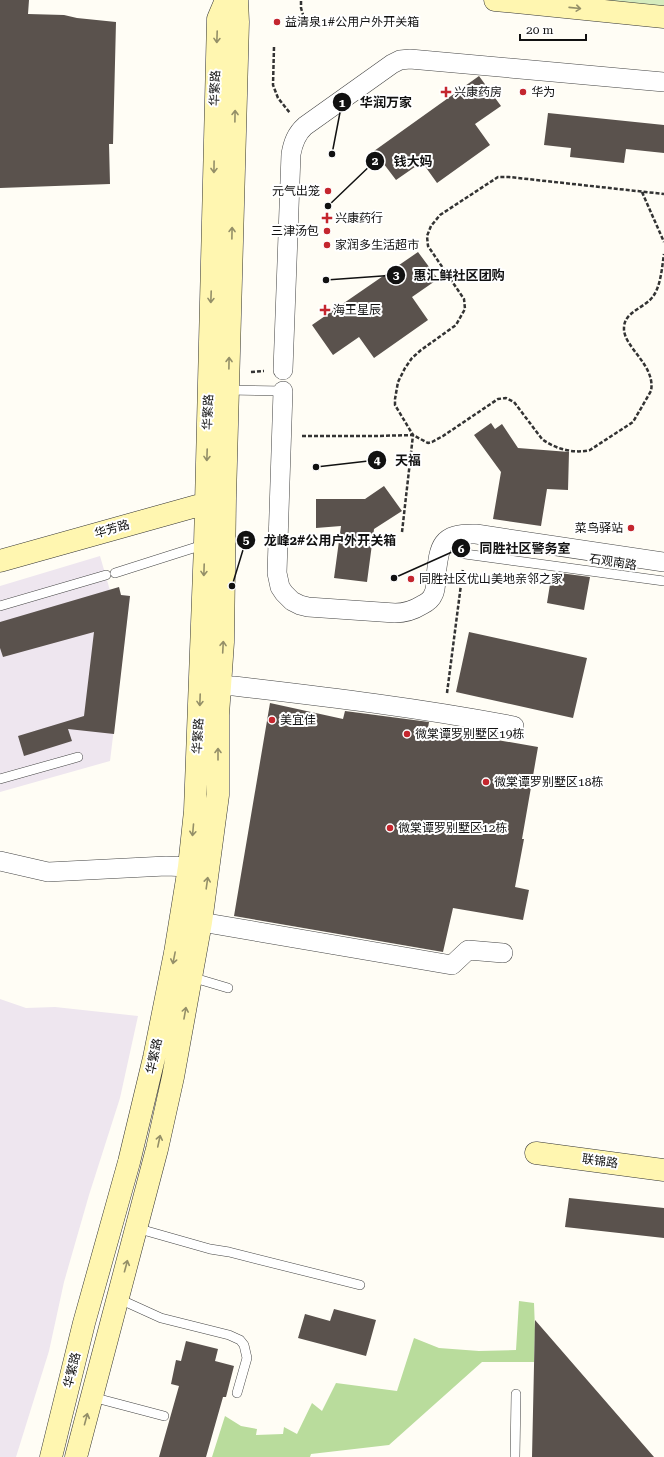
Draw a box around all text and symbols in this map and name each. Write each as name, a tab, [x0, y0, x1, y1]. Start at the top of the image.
one-way arrow	[568, 4, 581, 12]
place label: 益清泉1#公用户外开关箱	[285, 15, 419, 29]
scale bar	[520, 16, 586, 42]
marker: 益清泉1#公用户外开关箱	[272, 17, 282, 27]
text: 20 m	[526, 23, 553, 37]
one-way arrow	[214, 30, 221, 43]
street label: 华繁路	[207, 70, 223, 106]
place label: 兴康药房	[454, 85, 502, 99]
place label: 华为	[531, 85, 555, 99]
marker: 兴康药房	[441, 87, 451, 97]
marker: 华为	[518, 87, 528, 97]
callout: 华润万家	[332, 90, 420, 115]
text: 华润万家	[360, 95, 412, 110]
text: 1	[339, 96, 346, 110]
one-way arrow	[231, 110, 239, 123]
callout: 钱大妈	[365, 149, 440, 174]
text: 2	[372, 154, 379, 168]
text: 钱大妈	[393, 154, 433, 169]
one-way arrow	[210, 160, 218, 173]
place label: 元气出笼	[272, 184, 320, 198]
marker: 元气出笼	[323, 186, 333, 196]
place label: 兴康药行	[335, 211, 383, 225]
marker: 兴康药行	[322, 213, 332, 223]
place label: 三津汤包	[271, 224, 319, 238]
marker: 三津汤包	[322, 226, 332, 236]
one-way arrow	[228, 227, 236, 240]
place label: 家润多生活超市	[335, 238, 419, 252]
marker: 家润多生活超市	[322, 240, 332, 250]
callout: 惠汇鲜社区团购	[386, 262, 513, 287]
text: 3	[393, 268, 400, 282]
text: 惠汇鲜社区团购	[413, 268, 505, 283]
one-way arrow	[207, 290, 215, 303]
place label: 海王星辰	[333, 303, 381, 317]
marker: 海王星辰	[320, 305, 330, 315]
one-way arrow	[225, 357, 233, 370]
street label: 华繁路	[200, 394, 216, 430]
one-way arrow	[203, 448, 210, 461]
callout: 天福	[367, 448, 429, 473]
text: 4	[374, 453, 381, 467]
text: 天福	[395, 453, 421, 468]
street label: 华芳路	[93, 517, 131, 541]
place label: 菜鸟驿站	[575, 521, 623, 535]
marker: 菜鸟驿站	[626, 523, 636, 533]
callout: 龙峰2#公用户外开关箱	[236, 527, 405, 552]
text: 5	[243, 533, 250, 547]
text: 龙峰2#公用户外开关箱	[264, 533, 396, 548]
callout: 同胜社区警务室	[451, 536, 578, 561]
text: 同胜社区警务室	[479, 541, 571, 556]
text: 6	[458, 542, 465, 556]
street label: 石观南路	[588, 552, 638, 572]
one-way arrow	[200, 563, 208, 576]
place label: 同胜社区优山美地亲邻之家	[419, 572, 563, 586]
marker: 同胜社区优山美地亲邻之家	[406, 574, 416, 584]
one-way arrow	[219, 641, 226, 654]
one-way arrow	[196, 693, 203, 706]
place label: 美宜佳	[280, 713, 316, 727]
marker: 美宜佳	[267, 715, 277, 725]
street label: 华繁路	[190, 718, 206, 754]
place label: 微棠谭罗别墅区19栋	[415, 727, 524, 741]
marker: 微棠谭罗别墅区19栋	[402, 729, 412, 739]
one-way arrow	[214, 748, 222, 761]
place label: 微棠谭罗别墅区18栋	[494, 775, 603, 789]
marker: 微棠谭罗别墅区18栋	[481, 777, 491, 787]
place label: 微棠谭罗别墅区12栋	[398, 821, 507, 835]
one-way arrow	[189, 823, 197, 836]
marker: 微棠谭罗别墅区12栋	[385, 823, 395, 833]
one-way arrow	[203, 877, 211, 890]
one-way arrow	[169, 951, 177, 964]
one-way arrow	[181, 1007, 189, 1020]
street label: 华繁路	[143, 1037, 165, 1075]
one-way arrow	[156, 1135, 164, 1148]
street label: 联锦路	[581, 1152, 619, 1170]
one-way arrow	[122, 1260, 130, 1273]
street label: 华繁路	[61, 1351, 83, 1389]
one-way arrow	[82, 1413, 90, 1426]

